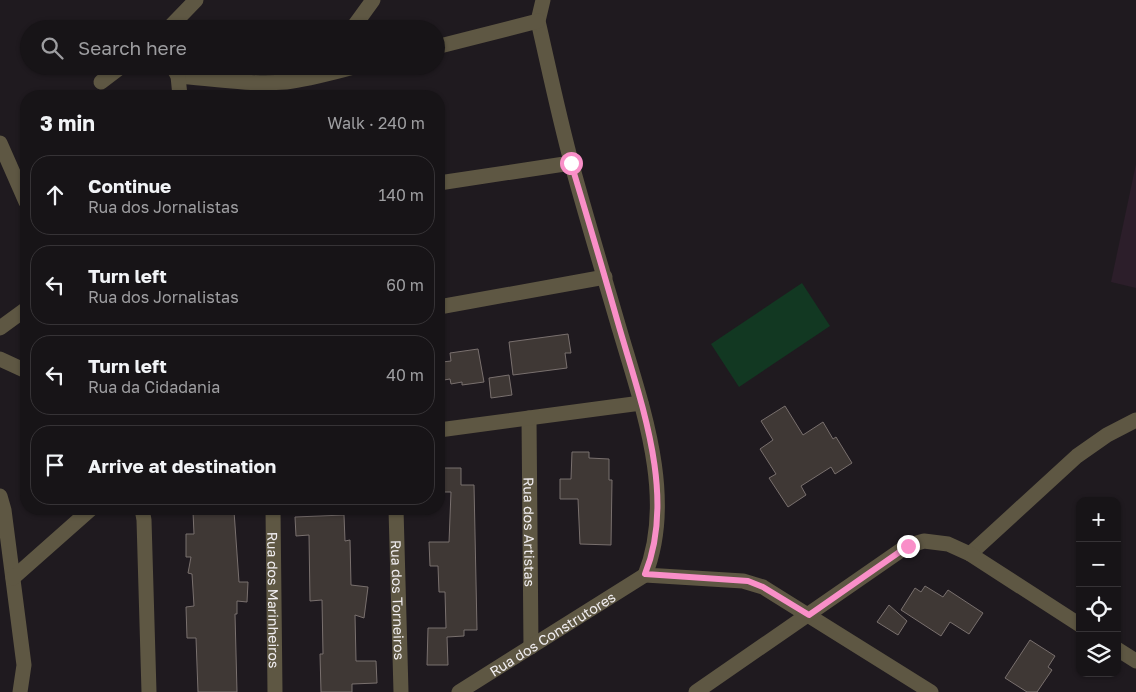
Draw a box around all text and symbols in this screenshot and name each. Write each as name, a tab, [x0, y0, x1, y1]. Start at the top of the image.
search box	[20, 20, 445, 75]
icon: search	[38, 34, 66, 62]
text: Search here	[78, 36, 187, 59]
text: 3 min	[40, 110, 95, 136]
text: Walk · 240 m	[327, 113, 425, 133]
route start	[560, 152, 583, 175]
text: Continue	[88, 174, 171, 197]
icon: ahead	[41, 181, 69, 209]
text: 140 m	[378, 185, 424, 205]
text: Rua dos Jornalistas	[88, 197, 239, 217]
text: Turn left	[88, 264, 167, 287]
icon: left	[41, 271, 69, 299]
text: 60 m	[386, 275, 424, 295]
text: Rua dos Jornalistas	[88, 287, 239, 307]
text: Turn left	[88, 354, 167, 377]
icon: left	[41, 361, 69, 389]
text: 40 m	[386, 365, 424, 385]
text: Rua da Cidadania	[88, 377, 220, 397]
icon: arrive	[41, 451, 69, 479]
text: Arrive at destination	[88, 454, 276, 477]
street label: Rua dos Artistas	[521, 477, 539, 587]
map controls	[1076, 497, 1121, 677]
button: +	[1076, 497, 1121, 542]
street label: Rua dos Marinheiros	[265, 532, 283, 668]
route end	[897, 535, 920, 558]
street label: Rua dos Torneiros	[388, 540, 409, 660]
button: −	[1076, 542, 1121, 587]
street label: Rua dos Construtores	[486, 587, 618, 679]
button: locate	[1076, 587, 1121, 632]
button: layers	[1076, 632, 1121, 677]

